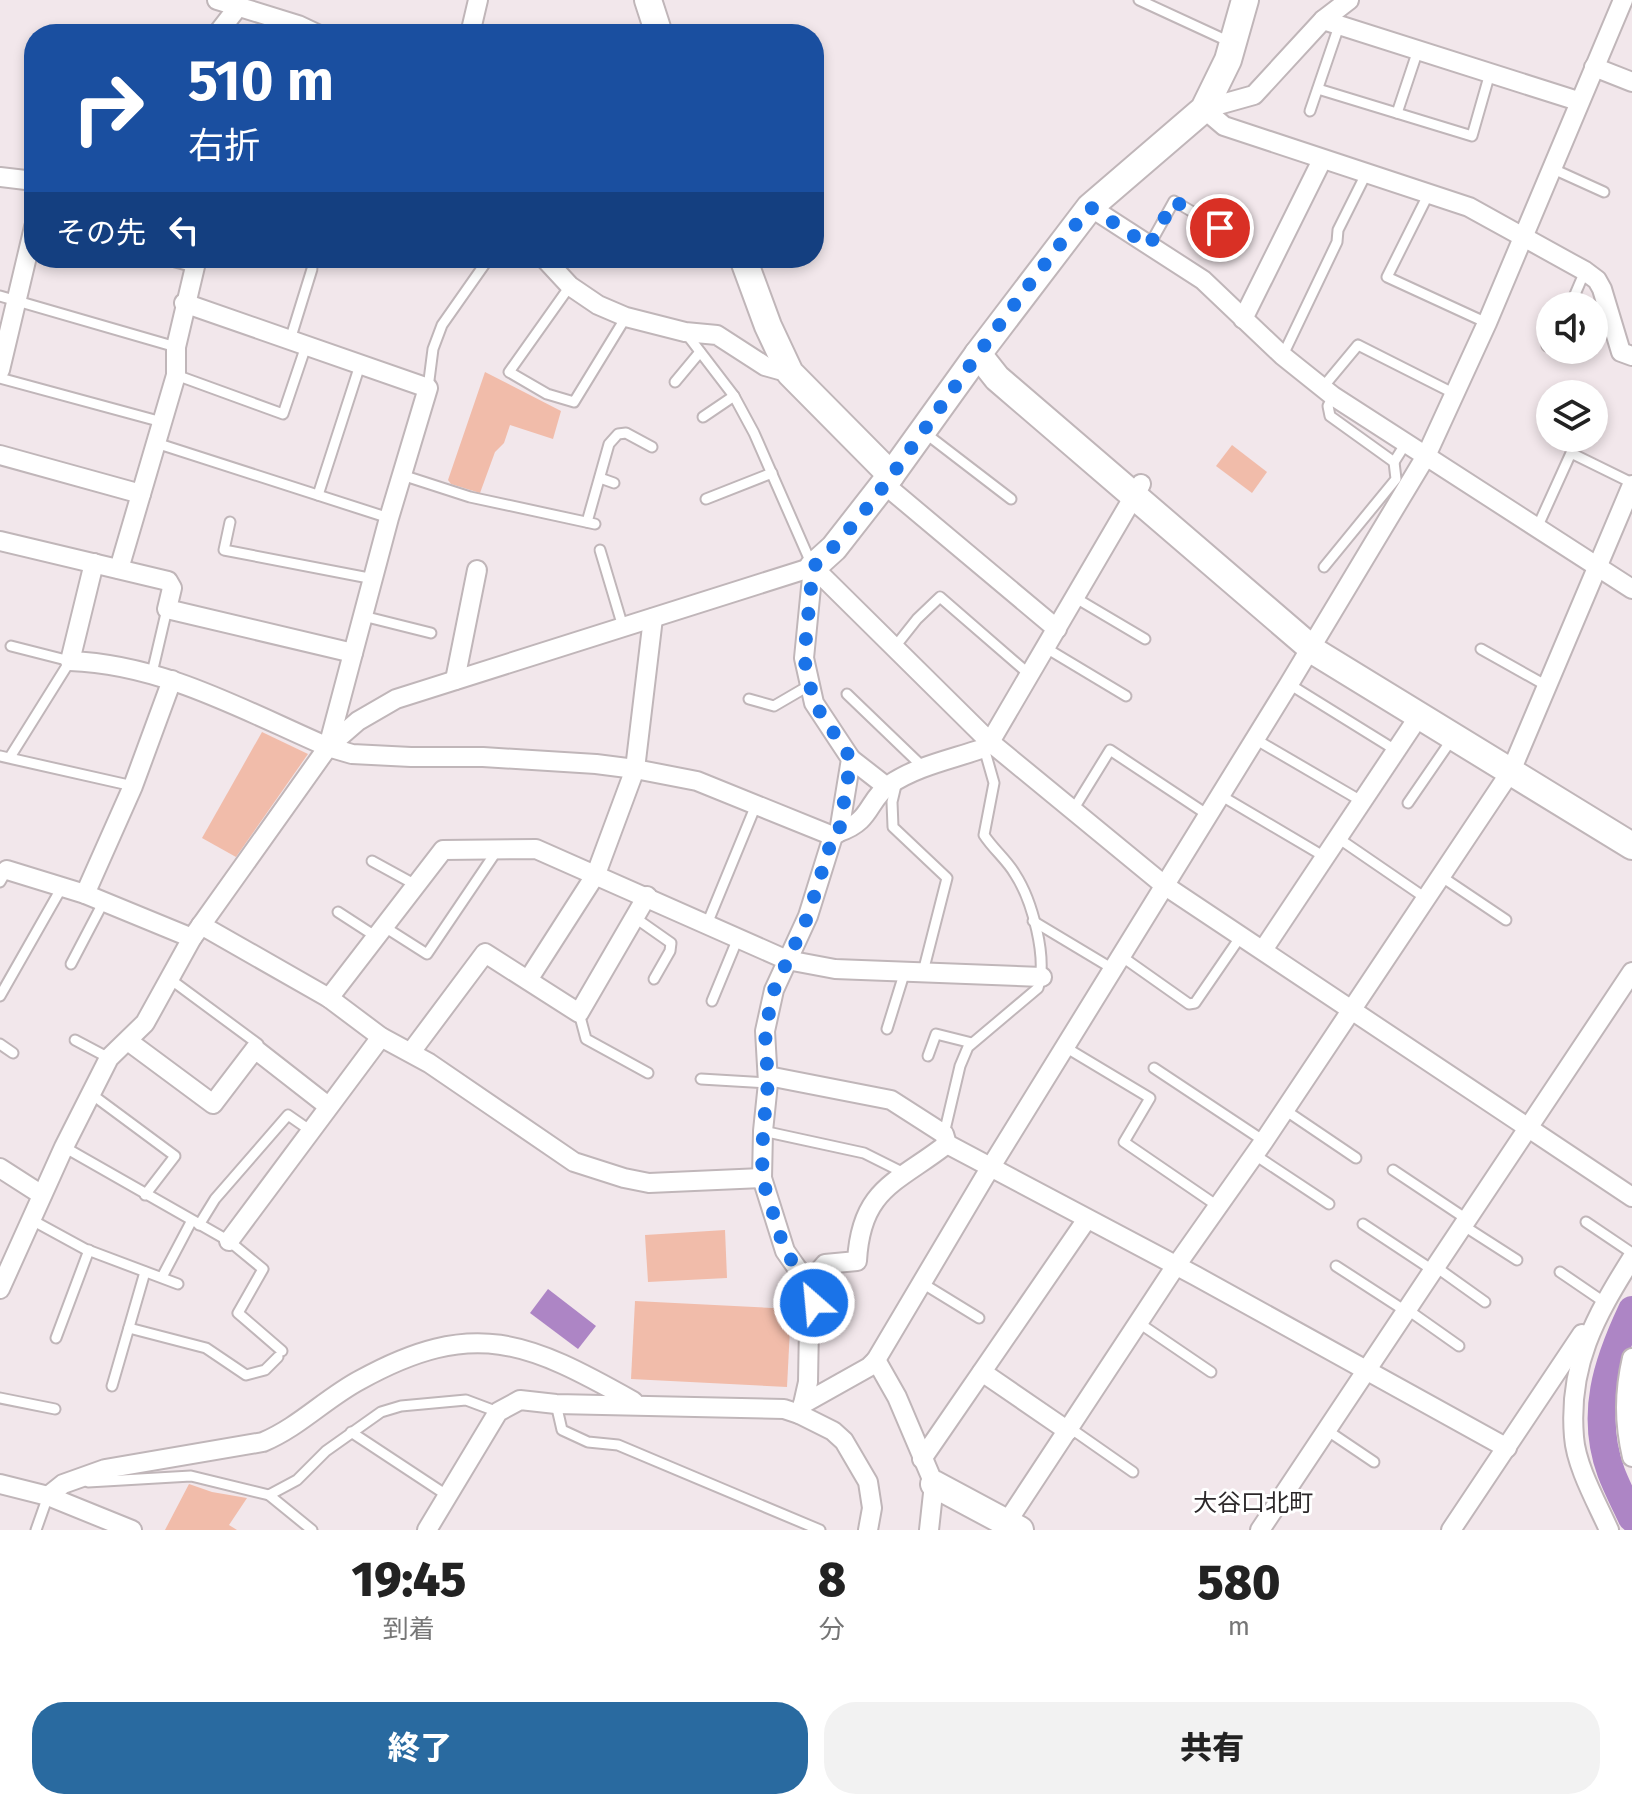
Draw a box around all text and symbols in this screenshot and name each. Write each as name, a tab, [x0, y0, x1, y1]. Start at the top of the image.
text: 510 m	[188, 48, 334, 115]
icon: right	[56, 56, 160, 160]
text: 右折	[188, 124, 260, 168]
pin	[1186, 194, 1254, 262]
icon: arrive	[1198, 206, 1242, 250]
icon: left	[162, 208, 206, 252]
text: その先	[56, 215, 146, 251]
map controls	[1536, 292, 1608, 452]
button: sound	[1536, 292, 1608, 364]
button: layers	[1536, 380, 1608, 452]
position arrow	[772, 1261, 856, 1345]
district label: 大谷口北町	[1193, 1489, 1313, 1517]
text: 19:45	[351, 1551, 466, 1609]
text: 8	[818, 1551, 846, 1609]
text: 580	[1197, 1554, 1281, 1612]
text: m	[1228, 1611, 1250, 1642]
text: 到着	[383, 1614, 435, 1645]
text: 分	[819, 1614, 845, 1645]
button: 終了	[32, 1702, 808, 1794]
button: 共有	[824, 1702, 1600, 1794]

